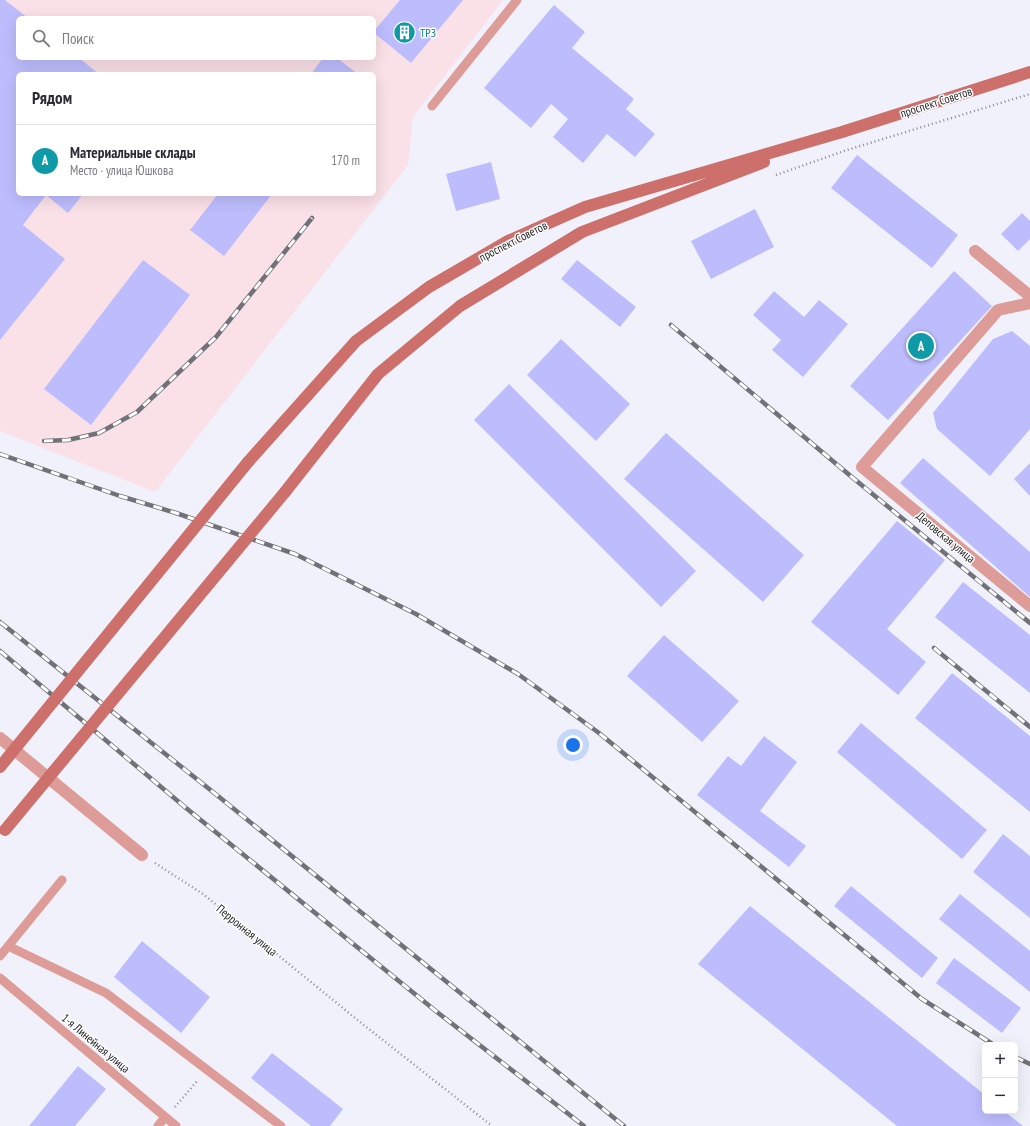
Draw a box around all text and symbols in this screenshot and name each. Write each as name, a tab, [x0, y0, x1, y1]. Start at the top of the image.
search box	[16, 16, 376, 60]
building icon: ТРЗ	[392, 19, 418, 45]
place label: ТРЗ	[420, 25, 436, 40]
icon: search	[30, 27, 52, 49]
text: Поиск	[62, 29, 94, 48]
street label: проспект Советов	[898, 83, 974, 121]
text: Рядом	[32, 87, 72, 109]
text: Материальные склады	[70, 143, 196, 162]
text: A	[42, 152, 48, 169]
text: 170 m	[331, 152, 360, 169]
text: Место · улица Юшкова	[70, 162, 173, 179]
street label: проспект Советов	[476, 217, 550, 265]
pin: A	[908, 331, 934, 361]
street label: Деповская улица	[914, 508, 979, 566]
your location	[563, 735, 583, 755]
street label: Перронная улица	[214, 901, 281, 959]
street label: 1-я Линейная улица	[59, 1010, 133, 1076]
map controls	[982, 1042, 1018, 1114]
button: +	[982, 1042, 1018, 1078]
button: −	[982, 1078, 1018, 1114]

